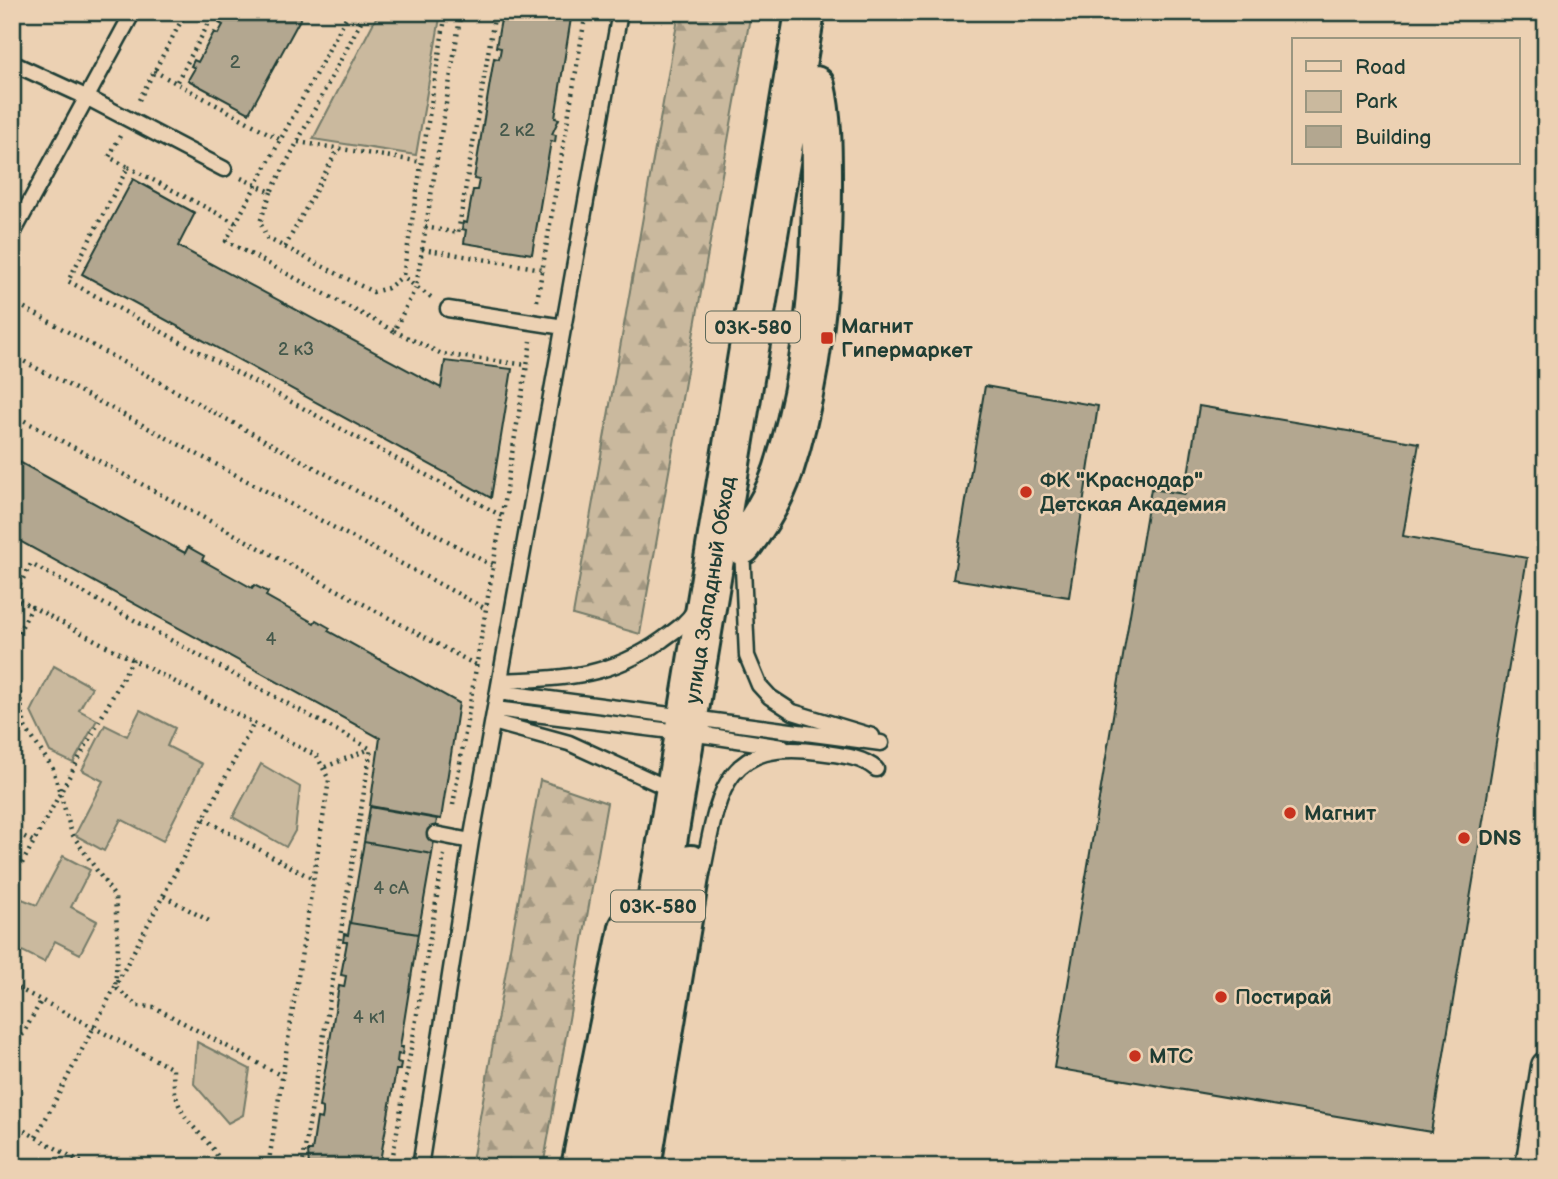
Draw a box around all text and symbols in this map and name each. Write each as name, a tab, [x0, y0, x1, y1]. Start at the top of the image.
legend	[1292, 38, 1520, 164]
house number: 2	[230, 52, 241, 73]
text: Road	[1355, 55, 1406, 80]
text: Park	[1355, 89, 1398, 114]
house number: 2 к2	[499, 120, 535, 141]
text: Building	[1355, 125, 1431, 150]
road number: 03К-580	[706, 312, 800, 342]
place label: Магнит Гипермаркет	[841, 314, 973, 363]
marker: Магнит Гипермаркет	[819, 330, 835, 346]
house number: 2 к3	[278, 339, 314, 360]
place label: ФК "Краснодар" Детская Академия	[1040, 468, 1227, 517]
street label: улица Западный Обход	[680, 475, 741, 705]
marker: ФК "Краснодар" Детская Академия	[1018, 484, 1034, 500]
house number: 4	[266, 629, 277, 650]
place label: Магнит	[1304, 801, 1376, 826]
marker: Магнит	[1282, 805, 1298, 821]
place label: DNS	[1478, 826, 1521, 851]
marker: DNS	[1456, 830, 1472, 846]
house number: 4 сА	[373, 878, 409, 899]
road number: 03К-580	[611, 890, 705, 922]
place label: Постирай	[1235, 985, 1332, 1010]
marker: Постирай	[1213, 989, 1229, 1005]
house number: 4 к1	[353, 1007, 385, 1028]
place label: МТС	[1149, 1044, 1194, 1069]
marker: МТС	[1127, 1048, 1143, 1064]

